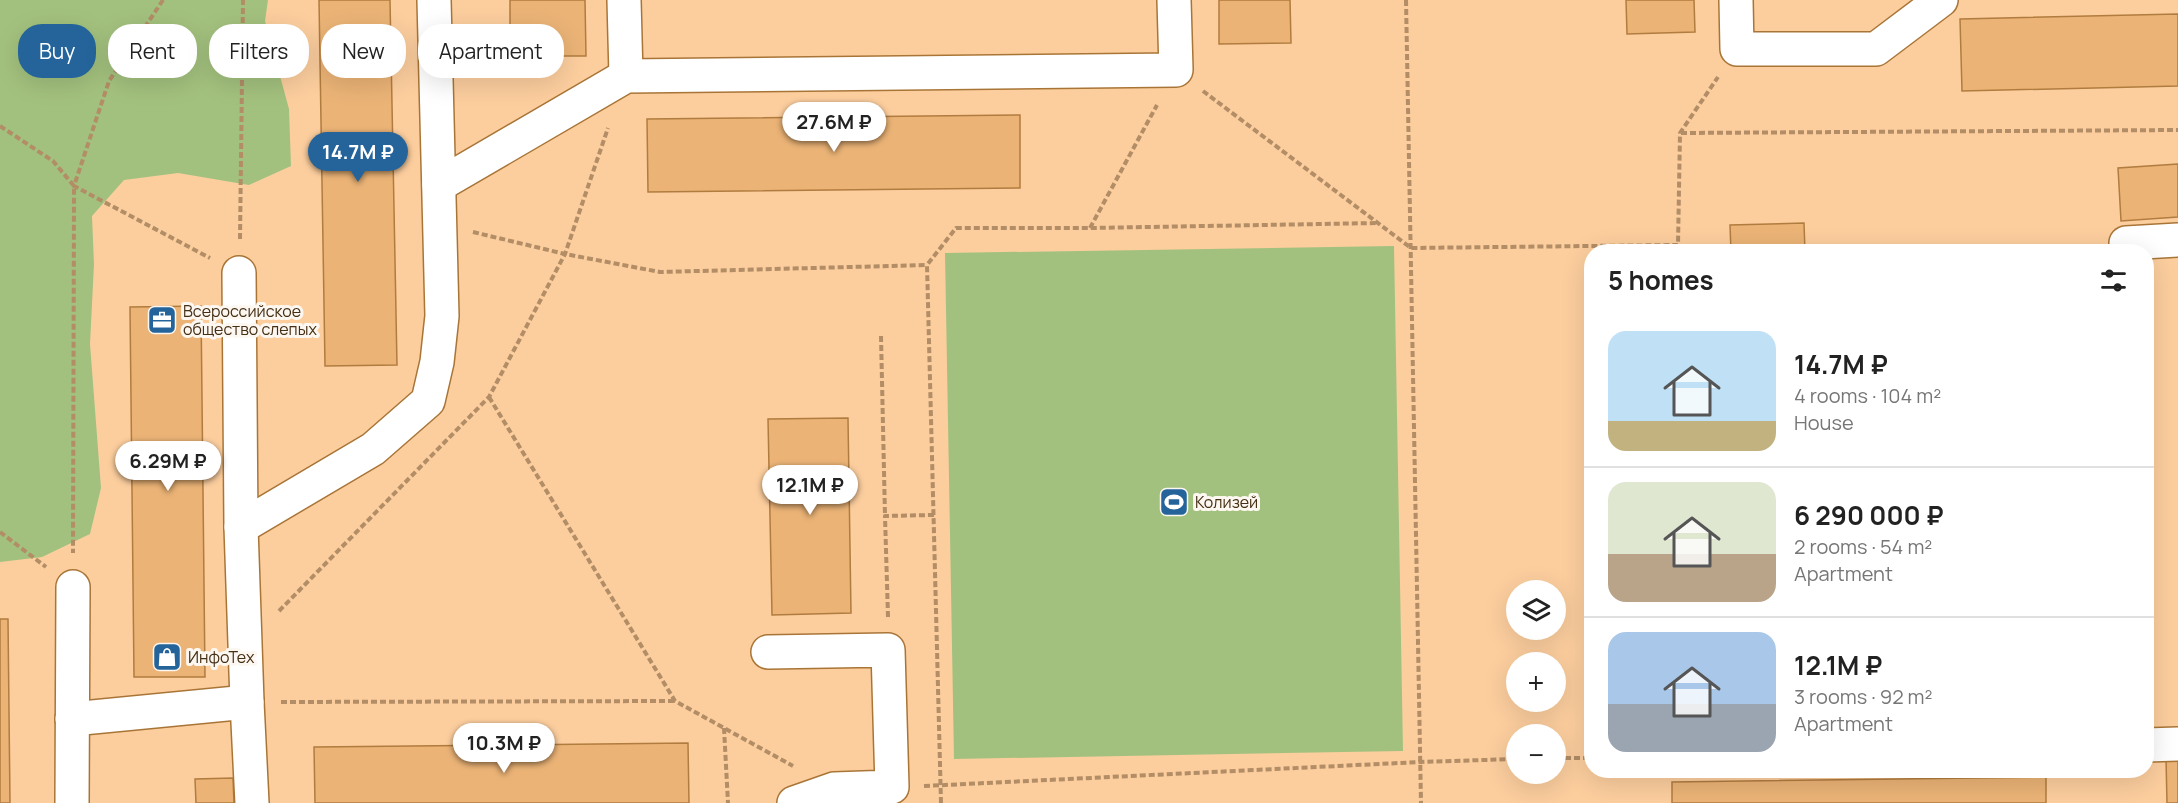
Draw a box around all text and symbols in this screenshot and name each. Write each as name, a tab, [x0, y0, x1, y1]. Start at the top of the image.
chip: Buy	[18, 24, 96, 78]
chip: Rent	[108, 24, 197, 78]
chip: Filters	[209, 24, 309, 78]
chip: New	[321, 24, 406, 78]
chip: Apartment	[418, 24, 564, 78]
pin: 27.6M ₽	[779, 102, 889, 153]
text: 27.6M ₽	[796, 108, 872, 135]
pin: 14.7M ₽	[303, 132, 413, 183]
text: 14.7M ₽	[322, 138, 394, 165]
text: 5 homes	[1608, 262, 1714, 298]
icon: filters	[2097, 264, 2130, 297]
place label: Всероссийское общество слепых	[183, 300, 317, 340]
office icon: Всероссийское общество слепых	[146, 304, 178, 336]
text: 14.7M ₽	[1794, 346, 1888, 382]
icon: home	[1656, 355, 1728, 427]
text: 4 rooms · 104 m²	[1794, 382, 1941, 409]
text: House	[1794, 409, 1854, 436]
pin: 6.29M ₽	[113, 441, 223, 492]
text: 6.29M ₽	[129, 447, 207, 474]
pin: 12.1M ₽	[755, 465, 865, 516]
text: 12.1M ₽	[776, 471, 844, 498]
sports icon: Колизей	[1158, 486, 1190, 518]
place label: Колизей	[1195, 491, 1258, 513]
text: 6 290 000 ₽	[1794, 497, 1944, 533]
icon: home	[1656, 506, 1728, 578]
text: 2 rooms · 54 m²	[1794, 533, 1932, 560]
text: Apartment	[1794, 560, 1893, 587]
map controls	[1506, 580, 1566, 784]
button: layers	[1506, 580, 1566, 640]
shop icon: ИнфоТех	[151, 641, 183, 673]
place label: ИнфоТех	[188, 646, 255, 668]
text: 12.1M ₽	[1794, 647, 1882, 683]
button: +	[1506, 652, 1566, 712]
icon: home	[1656, 656, 1728, 728]
text: 3 rooms · 92 m²	[1794, 683, 1933, 710]
text: Apartment	[1794, 710, 1893, 737]
pin: 10.3M ₽	[449, 723, 559, 774]
button: −	[1506, 724, 1566, 784]
text: 10.3M ₽	[467, 729, 541, 756]

